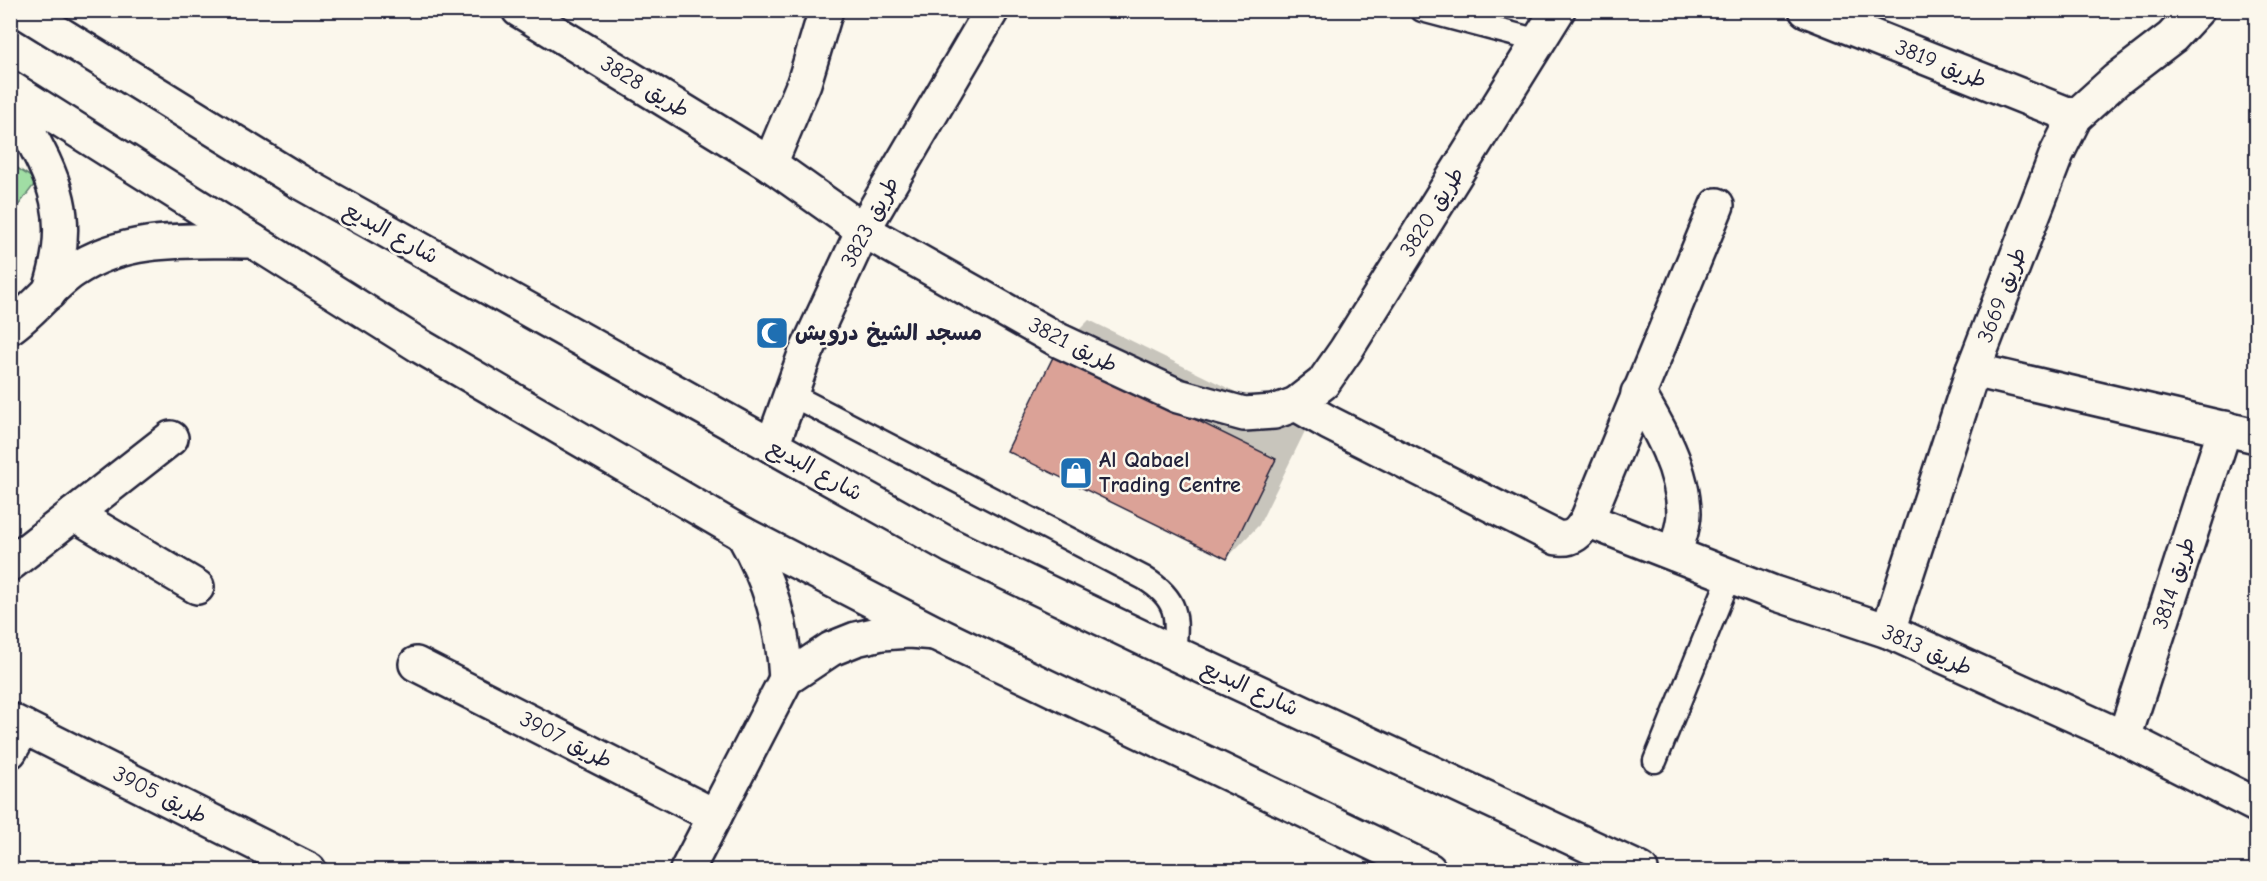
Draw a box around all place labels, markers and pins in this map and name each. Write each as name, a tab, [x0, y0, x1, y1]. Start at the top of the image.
mosque icon: مسجد الشيخ درويش	[754, 315, 790, 351]
place label: مسجد الشيخ درويش	[795, 320, 982, 347]
place label: Al Qabael Trading Centre	[1099, 447, 1241, 498]
shop icon: Al Qabael Trading Centre	[1058, 455, 1094, 491]

